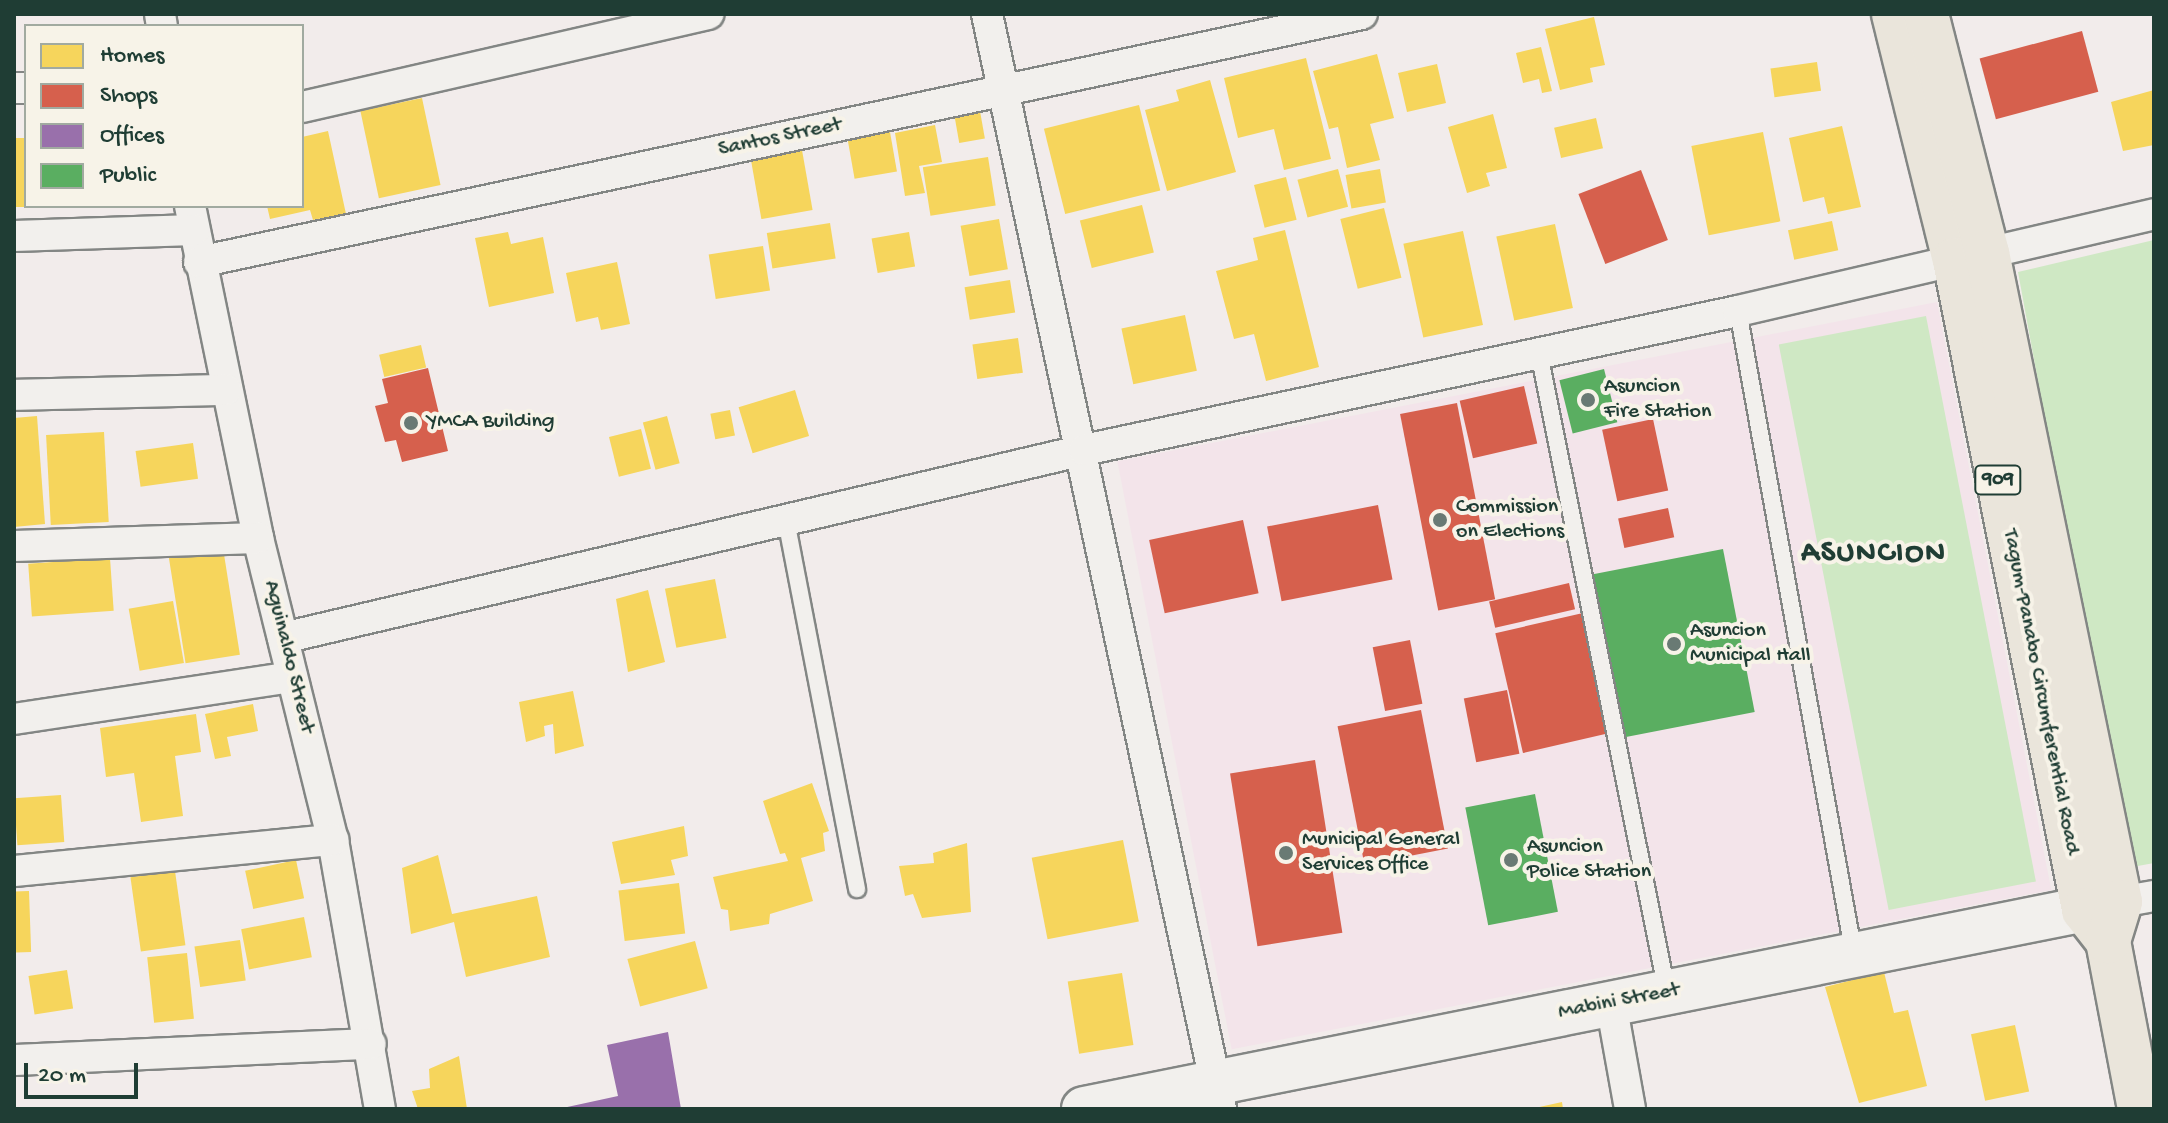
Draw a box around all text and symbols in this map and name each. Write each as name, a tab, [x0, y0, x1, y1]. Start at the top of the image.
legend	[24, 24, 304, 208]
text: Homes	[100, 42, 164, 71]
text: Shops	[100, 82, 157, 111]
street label: Santos Street	[716, 112, 844, 164]
text: Offices	[100, 122, 164, 151]
text: Public	[100, 162, 156, 191]
place label: Asuncion Fire Station	[1604, 374, 1711, 426]
marker: Asuncion Fire Station	[1579, 391, 1597, 409]
place label: YMCA Building	[427, 410, 554, 436]
marker: YMCA Building	[402, 414, 420, 432]
road number: 909	[1974, 464, 2022, 496]
place label: Commission on Elections	[1456, 494, 1564, 546]
marker: Commission on Elections	[1431, 511, 1449, 529]
street label: Tagum-Panabo Circumferential Road	[1995, 527, 2085, 857]
district label: ASUNCION	[1801, 537, 1947, 573]
street label: Aguinaldo Street	[256, 578, 320, 736]
place label: Asuncion Municipal Hall	[1690, 618, 1811, 670]
marker: Asuncion Municipal Hall	[1665, 635, 1683, 653]
place label: Municipal General Services Office	[1302, 827, 1460, 878]
place label: Asuncion Police Station	[1527, 834, 1651, 886]
marker: Municipal General Services Office	[1277, 844, 1295, 862]
marker: Asuncion Police Station	[1502, 851, 1520, 869]
street label: Mabini Street	[1556, 977, 1682, 1027]
scale bar	[28, 1047, 142, 1097]
text: 20 m	[38, 1062, 86, 1091]

